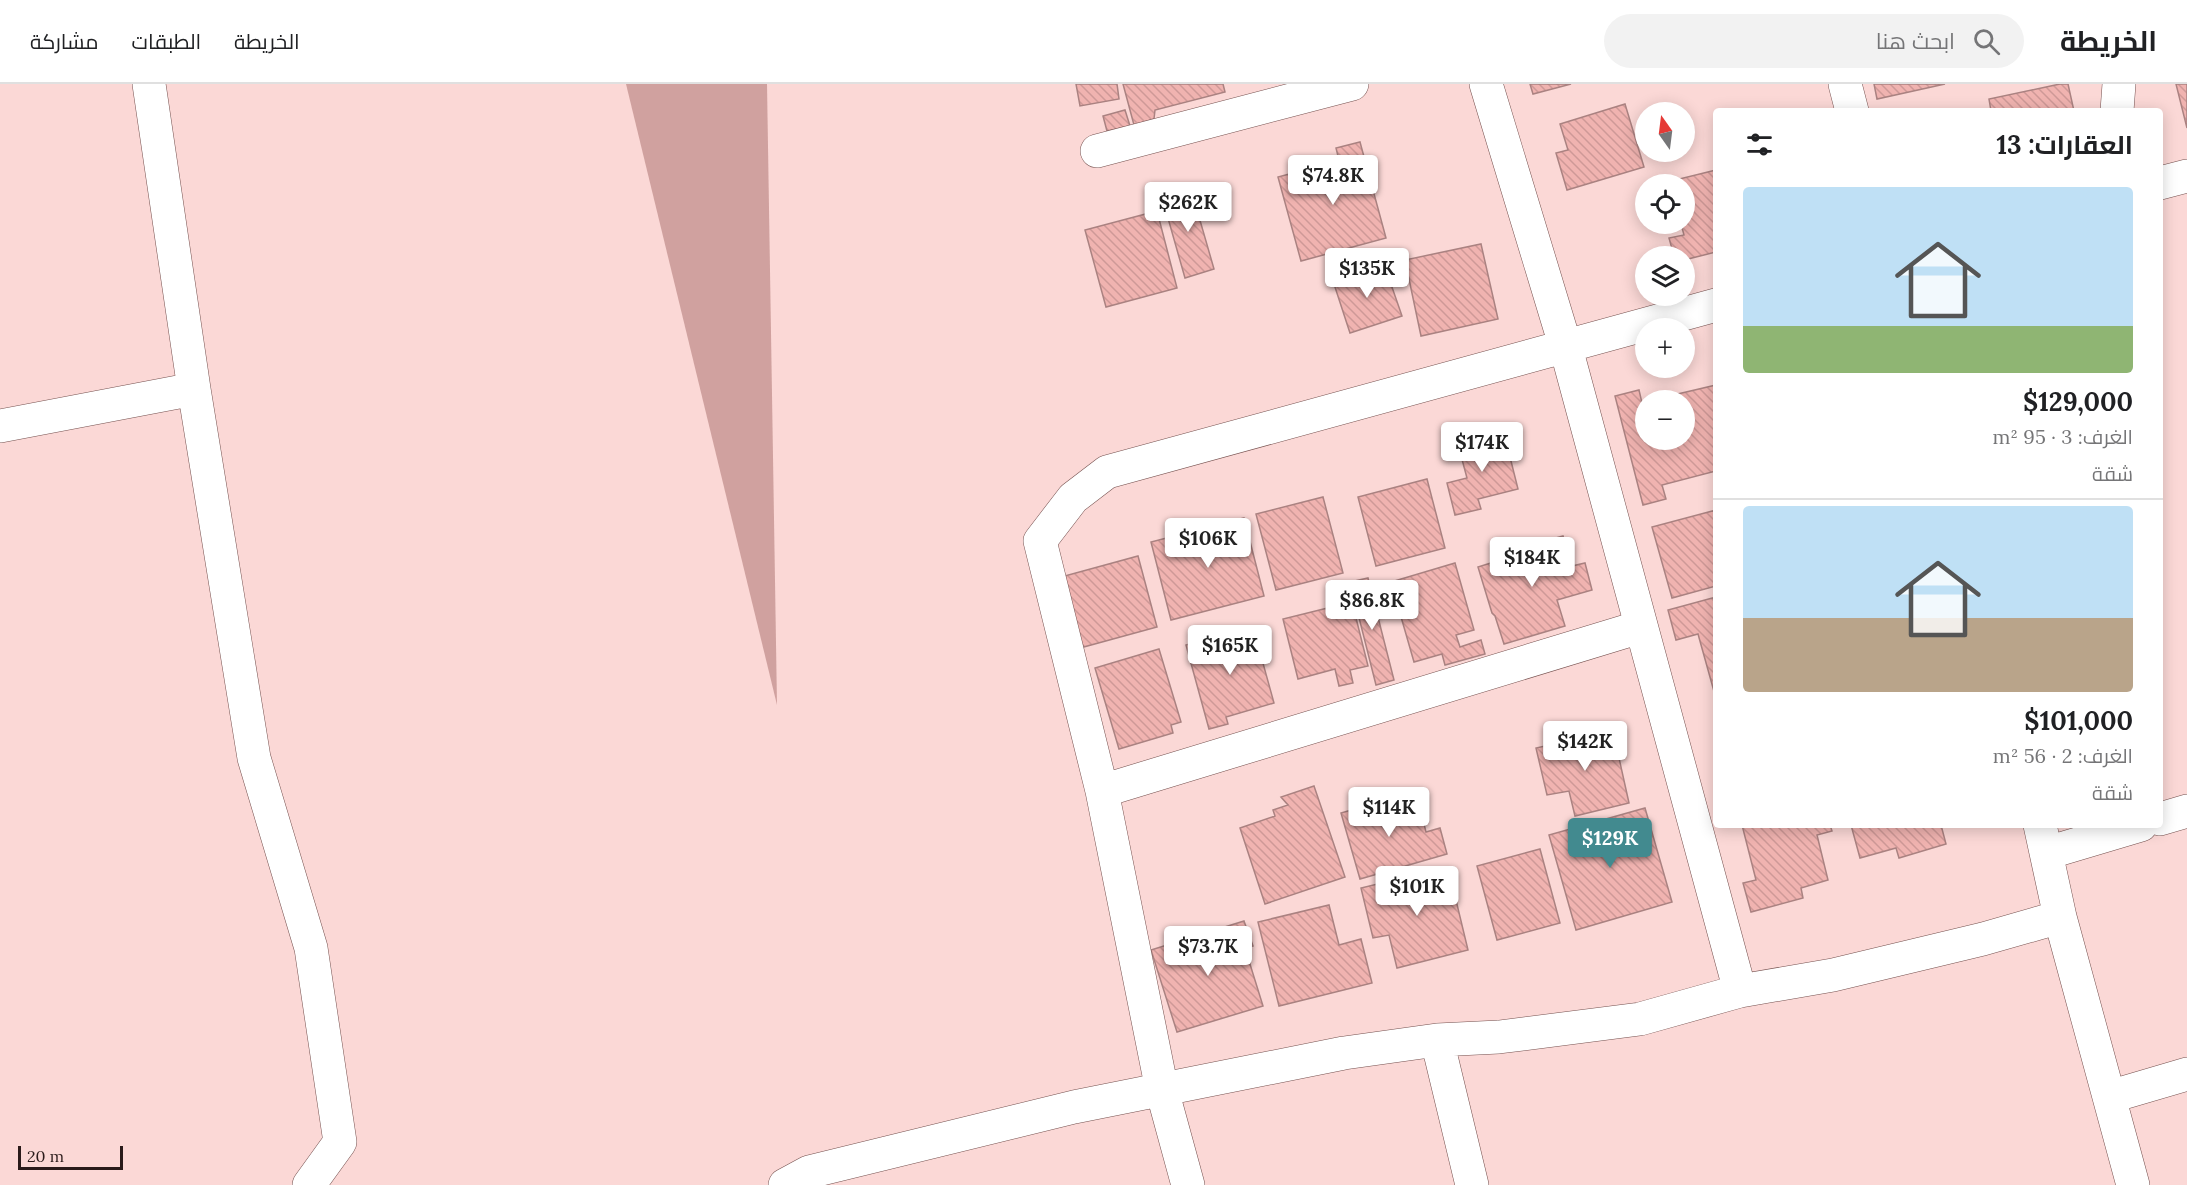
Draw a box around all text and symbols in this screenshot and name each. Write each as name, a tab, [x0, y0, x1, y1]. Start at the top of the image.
search box	[1604, 14, 2024, 68]
text: الخريطة	[2060, 23, 2157, 59]
icon: search	[1970, 25, 2003, 58]
text: ابحث هنا	[1876, 27, 1955, 55]
text: مشاركة	[30, 28, 99, 55]
text: الطبقات	[132, 28, 201, 55]
text: الخريطة	[234, 28, 300, 55]
north arrow	[1635, 102, 1695, 162]
map controls	[1635, 102, 1695, 450]
icon: filters	[1743, 128, 1776, 161]
text: العقارات: 13	[1996, 128, 2133, 161]
pin: $74.8K	[1284, 155, 1382, 206]
text: $74.8K	[1302, 162, 1364, 187]
button: locate	[1635, 174, 1695, 234]
pin: $262K	[1146, 182, 1230, 233]
text: $262K	[1159, 189, 1217, 214]
icon: home	[1884, 226, 1992, 334]
button: layers	[1635, 246, 1695, 306]
pin: $135K	[1325, 248, 1409, 299]
text: $135K	[1339, 255, 1395, 280]
button: +	[1635, 318, 1695, 378]
text: $129,000	[2023, 385, 2133, 418]
button: −	[1635, 390, 1695, 450]
pin: $174K	[1440, 422, 1524, 473]
text: الغرف: 3 · 95 m²	[1992, 424, 2133, 449]
text: $174K	[1455, 429, 1509, 454]
text: شقة	[2092, 461, 2133, 486]
pin: $106K	[1166, 518, 1250, 569]
text: $106K	[1179, 525, 1237, 550]
pin: $184K	[1490, 537, 1574, 588]
text: $184K	[1504, 544, 1560, 569]
icon: home	[1884, 545, 1992, 653]
pin: $86.8K	[1323, 580, 1421, 631]
text: $86.8K	[1339, 587, 1405, 612]
pin: $165K	[1188, 625, 1272, 676]
text: $165K	[1202, 632, 1258, 657]
text: $101,000	[2024, 704, 2133, 737]
pin: $142K	[1543, 721, 1627, 772]
text: $142K	[1557, 728, 1613, 753]
text: الغرف: 2 · 56 m²	[1993, 743, 2133, 768]
text: شقة	[2092, 780, 2133, 805]
pin: $114K	[1347, 787, 1431, 838]
text: $114K	[1362, 794, 1416, 819]
pin: $129K	[1568, 818, 1652, 869]
text: $129K	[1582, 825, 1638, 850]
pin: $101K	[1375, 866, 1459, 917]
text: $101K	[1390, 873, 1444, 898]
pin: $73.7K	[1159, 926, 1257, 977]
text: $73.7K	[1178, 933, 1238, 958]
scale bar	[18, 1143, 123, 1170]
text: 20 m	[27, 1146, 64, 1166]

